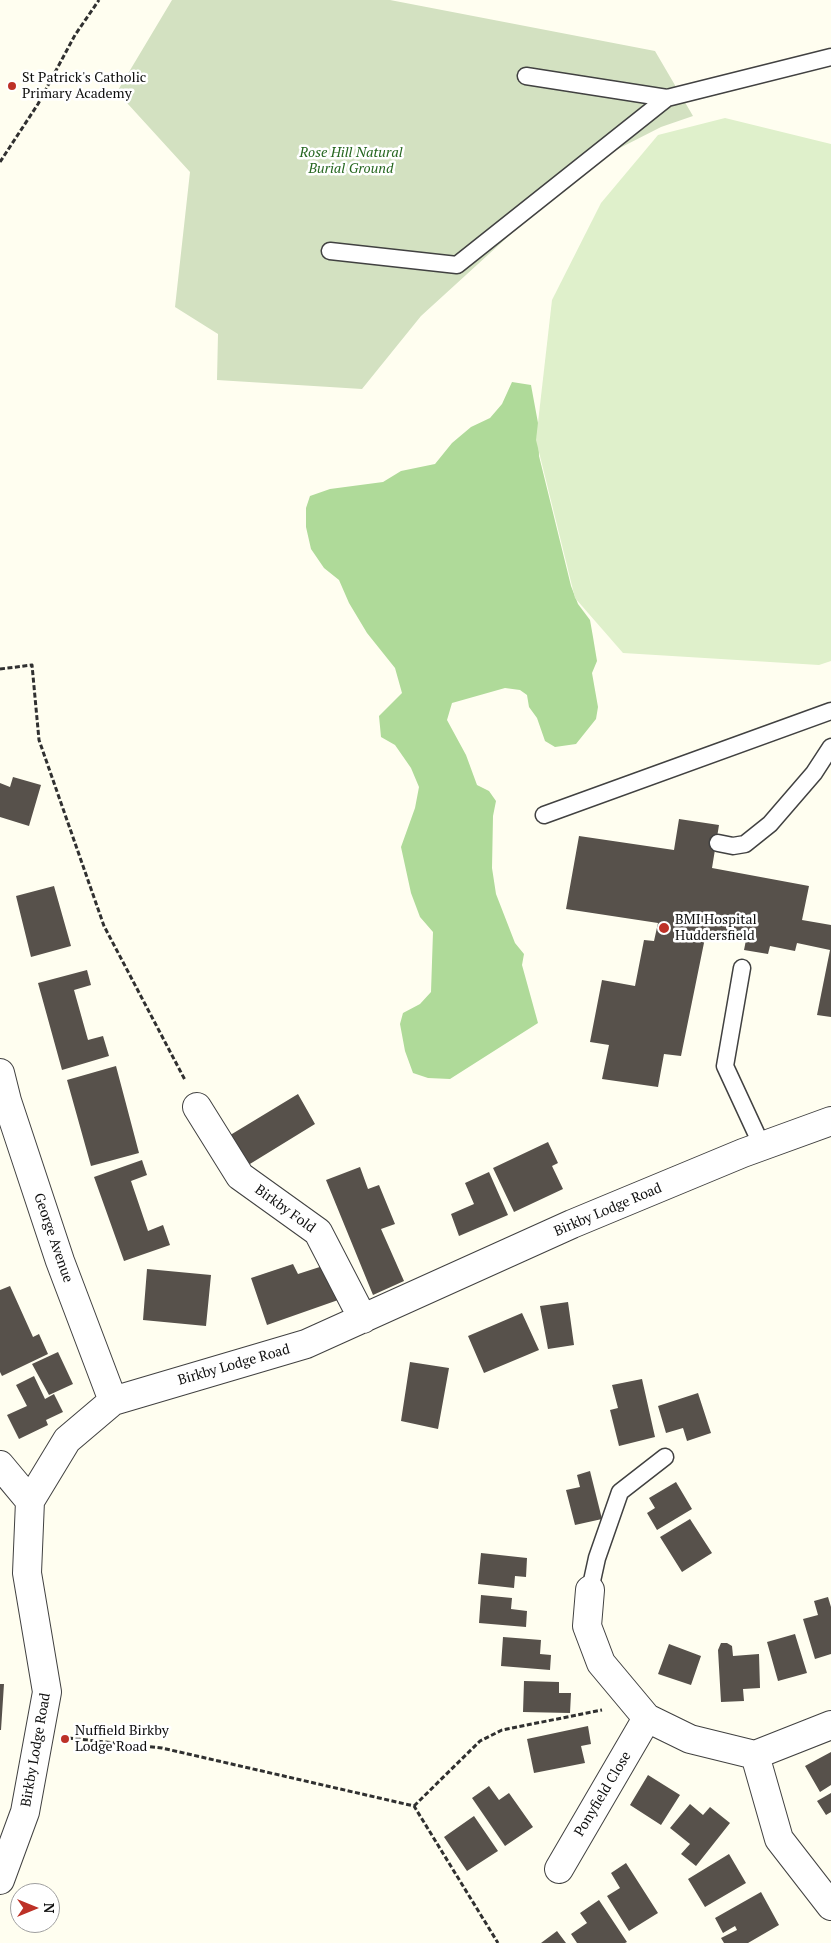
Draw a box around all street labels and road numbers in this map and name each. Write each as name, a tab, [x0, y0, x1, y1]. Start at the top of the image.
street label: Birkby Lodge Road	[552, 1180, 664, 1240]
street label: Birkby Fold	[251, 1181, 319, 1237]
street label: George Avenue	[30, 1191, 76, 1285]
street label: Birkby Lodge Road	[176, 1341, 292, 1389]
street label: Birkby Lodge Road	[18, 1692, 54, 1808]
street label: Ponyfield Close	[571, 1749, 635, 1839]

